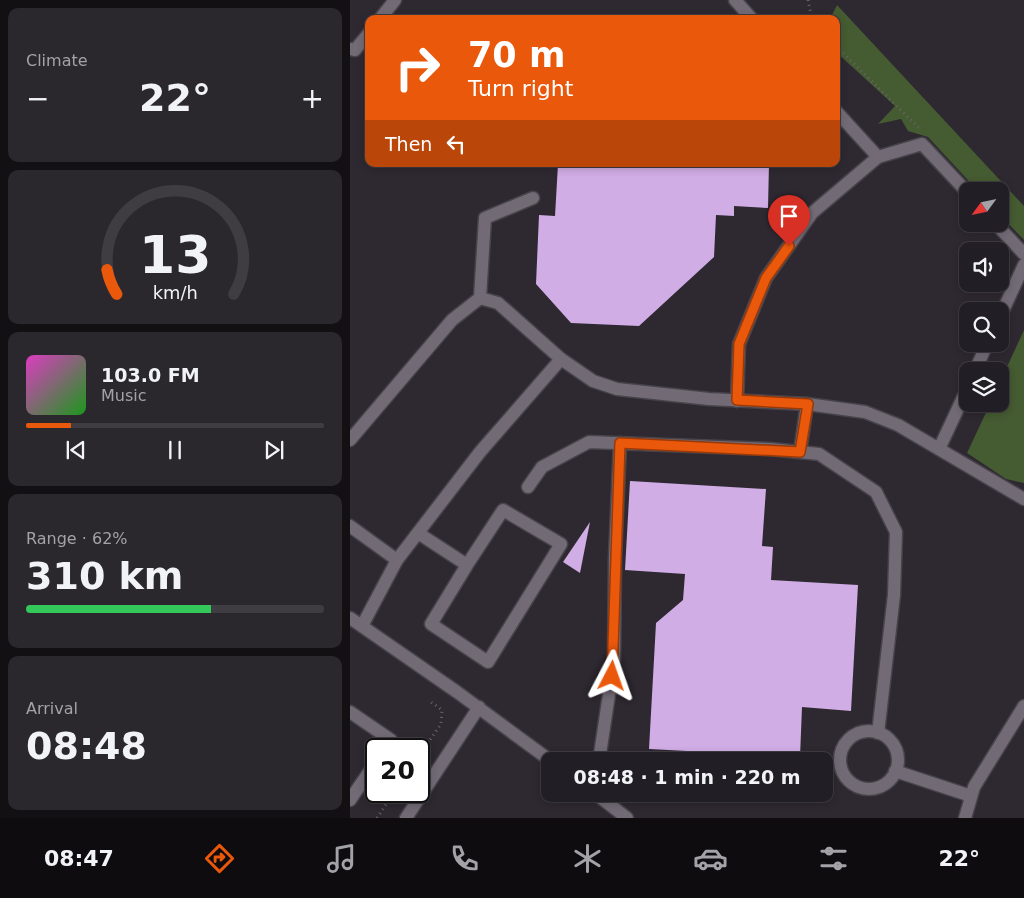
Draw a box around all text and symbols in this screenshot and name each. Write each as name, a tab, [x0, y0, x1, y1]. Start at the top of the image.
icon: right	[385, 35, 450, 100]
text: 70 m	[468, 35, 565, 75]
text: Climate	[26, 51, 88, 70]
text: 22°	[139, 76, 211, 120]
text: Turn right	[468, 76, 573, 101]
text: −	[26, 82, 49, 115]
text: +	[301, 82, 324, 115]
icon: left	[442, 130, 470, 158]
text: Then	[385, 133, 432, 155]
north arrow	[959, 182, 1009, 232]
map controls	[959, 182, 1009, 412]
pin	[768, 195, 810, 246]
icon: arrive	[775, 202, 803, 230]
text: 13	[139, 225, 211, 285]
button: sound	[959, 242, 1009, 292]
text: km/h	[152, 282, 198, 303]
button: search	[959, 302, 1009, 352]
button: layers	[959, 362, 1009, 412]
text: 103.0 FM	[101, 364, 200, 386]
text: Music	[101, 386, 147, 405]
icon: previous	[62, 436, 90, 464]
icon: pause	[161, 436, 189, 464]
icon: next	[260, 436, 288, 464]
text: Range · 62%	[26, 529, 128, 548]
text: 310 km	[26, 554, 183, 598]
position arrow	[585, 649, 637, 701]
text: Arrival	[26, 699, 78, 718]
text: 08:48	[26, 724, 147, 768]
speed limit sign: 20	[365, 738, 430, 803]
text: 08:48 · 1 min · 220 m	[573, 766, 801, 788]
icon: directions	[202, 841, 237, 876]
icon: music	[324, 841, 359, 876]
icon: phone	[447, 841, 482, 876]
icon: climate	[570, 841, 605, 876]
icon: car	[693, 841, 728, 876]
icon: filters	[816, 841, 851, 876]
text: 08:47	[44, 846, 114, 871]
text: 22°	[938, 846, 980, 871]

